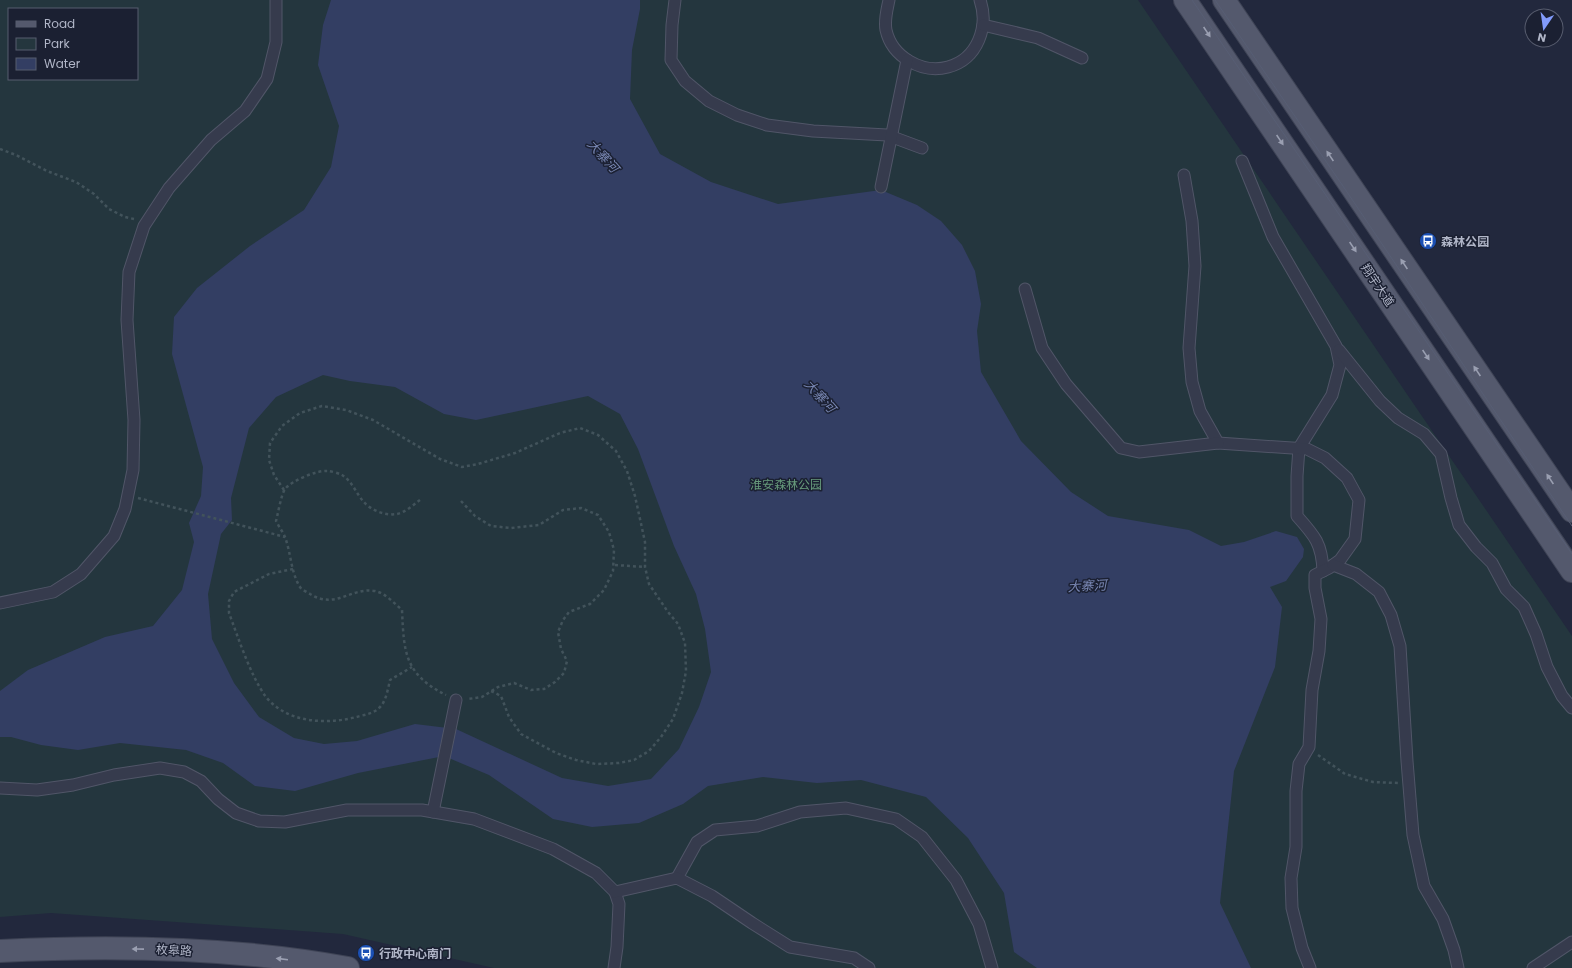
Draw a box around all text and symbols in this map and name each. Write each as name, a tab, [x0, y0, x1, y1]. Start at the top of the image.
legend	[8, 8, 138, 80]
north arrow	[1524, 8, 1564, 48]
text: Road	[44, 15, 75, 32]
one-way arrow	[1203, 26, 1210, 38]
text: N	[1536, 29, 1548, 46]
text: Park	[44, 35, 71, 52]
text: Water	[44, 55, 81, 72]
water label: 大寨河	[583, 135, 625, 179]
one-way arrow	[1276, 135, 1284, 145]
one-way arrow	[1327, 151, 1334, 162]
bus stop icon: 森林公园	[1418, 231, 1438, 251]
place label: 森林公园	[1441, 233, 1489, 250]
one-way arrow	[1349, 242, 1357, 253]
one-way arrow	[1400, 259, 1408, 269]
street label: 翔宇大道	[1358, 260, 1398, 310]
one-way arrow	[1422, 350, 1430, 360]
one-way arrow	[1473, 366, 1481, 376]
water label: 大寨河	[800, 375, 842, 419]
one-way arrow	[1546, 473, 1554, 484]
park label: 淮安森林公园	[750, 476, 822, 493]
water label: 大寨河	[1067, 575, 1110, 597]
street label: 枚皋路	[156, 941, 192, 959]
bus stop icon: 行政中心南门	[356, 943, 376, 963]
one-way arrow	[132, 945, 144, 952]
place label: 行政中心南门	[379, 945, 451, 962]
one-way arrow	[276, 955, 288, 962]

